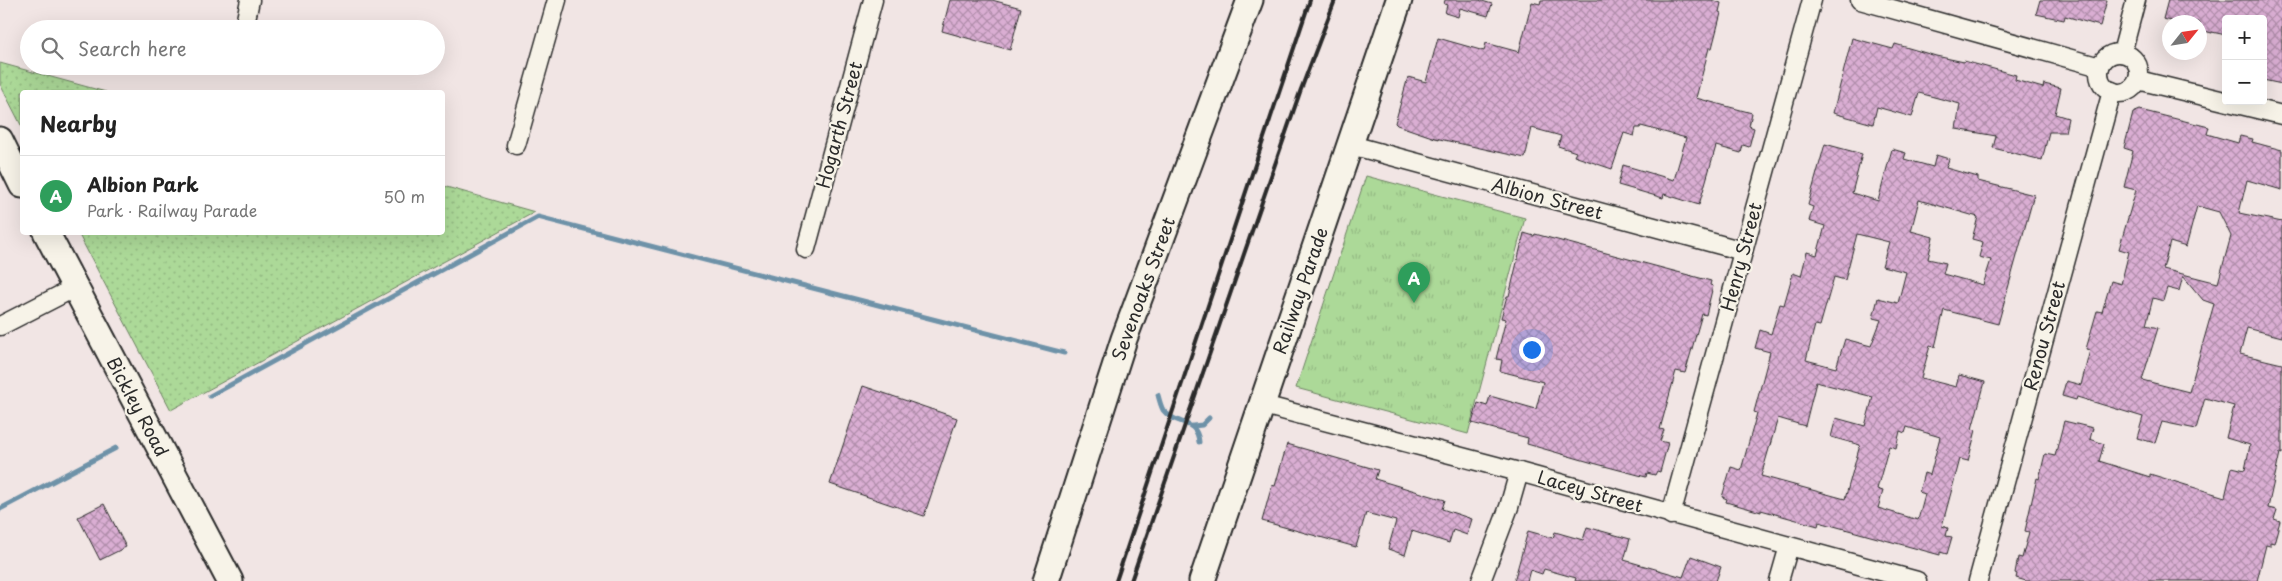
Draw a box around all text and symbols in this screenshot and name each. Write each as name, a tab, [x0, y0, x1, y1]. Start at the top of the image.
north arrow	[2162, 15, 2207, 60]
map controls	[2222, 15, 2267, 105]
button: +	[2222, 15, 2267, 60]
search box	[20, 20, 445, 75]
icon: search	[38, 34, 66, 62]
text: Search here	[78, 34, 187, 62]
street label: Hogarth Street	[809, 58, 868, 191]
button: −	[2222, 60, 2267, 105]
text: Nearby	[40, 107, 117, 139]
text: Albion Park	[87, 170, 199, 198]
street label: Albion Street	[1489, 170, 1606, 225]
text: A	[50, 184, 62, 208]
text: 50 m	[384, 184, 425, 208]
text: Park · Railway Parade	[87, 198, 257, 222]
street label: Henry Street	[1713, 199, 1768, 314]
street label: Sevenoaks Street	[1104, 213, 1181, 364]
street label: Railway Parade	[1265, 223, 1334, 358]
pin: A	[1398, 262, 1430, 303]
street label: Renou Street	[2016, 278, 2071, 394]
your location	[1519, 337, 1545, 363]
street label: Bickley Road	[101, 352, 176, 461]
street label: Lacey Street	[1534, 463, 1646, 519]

